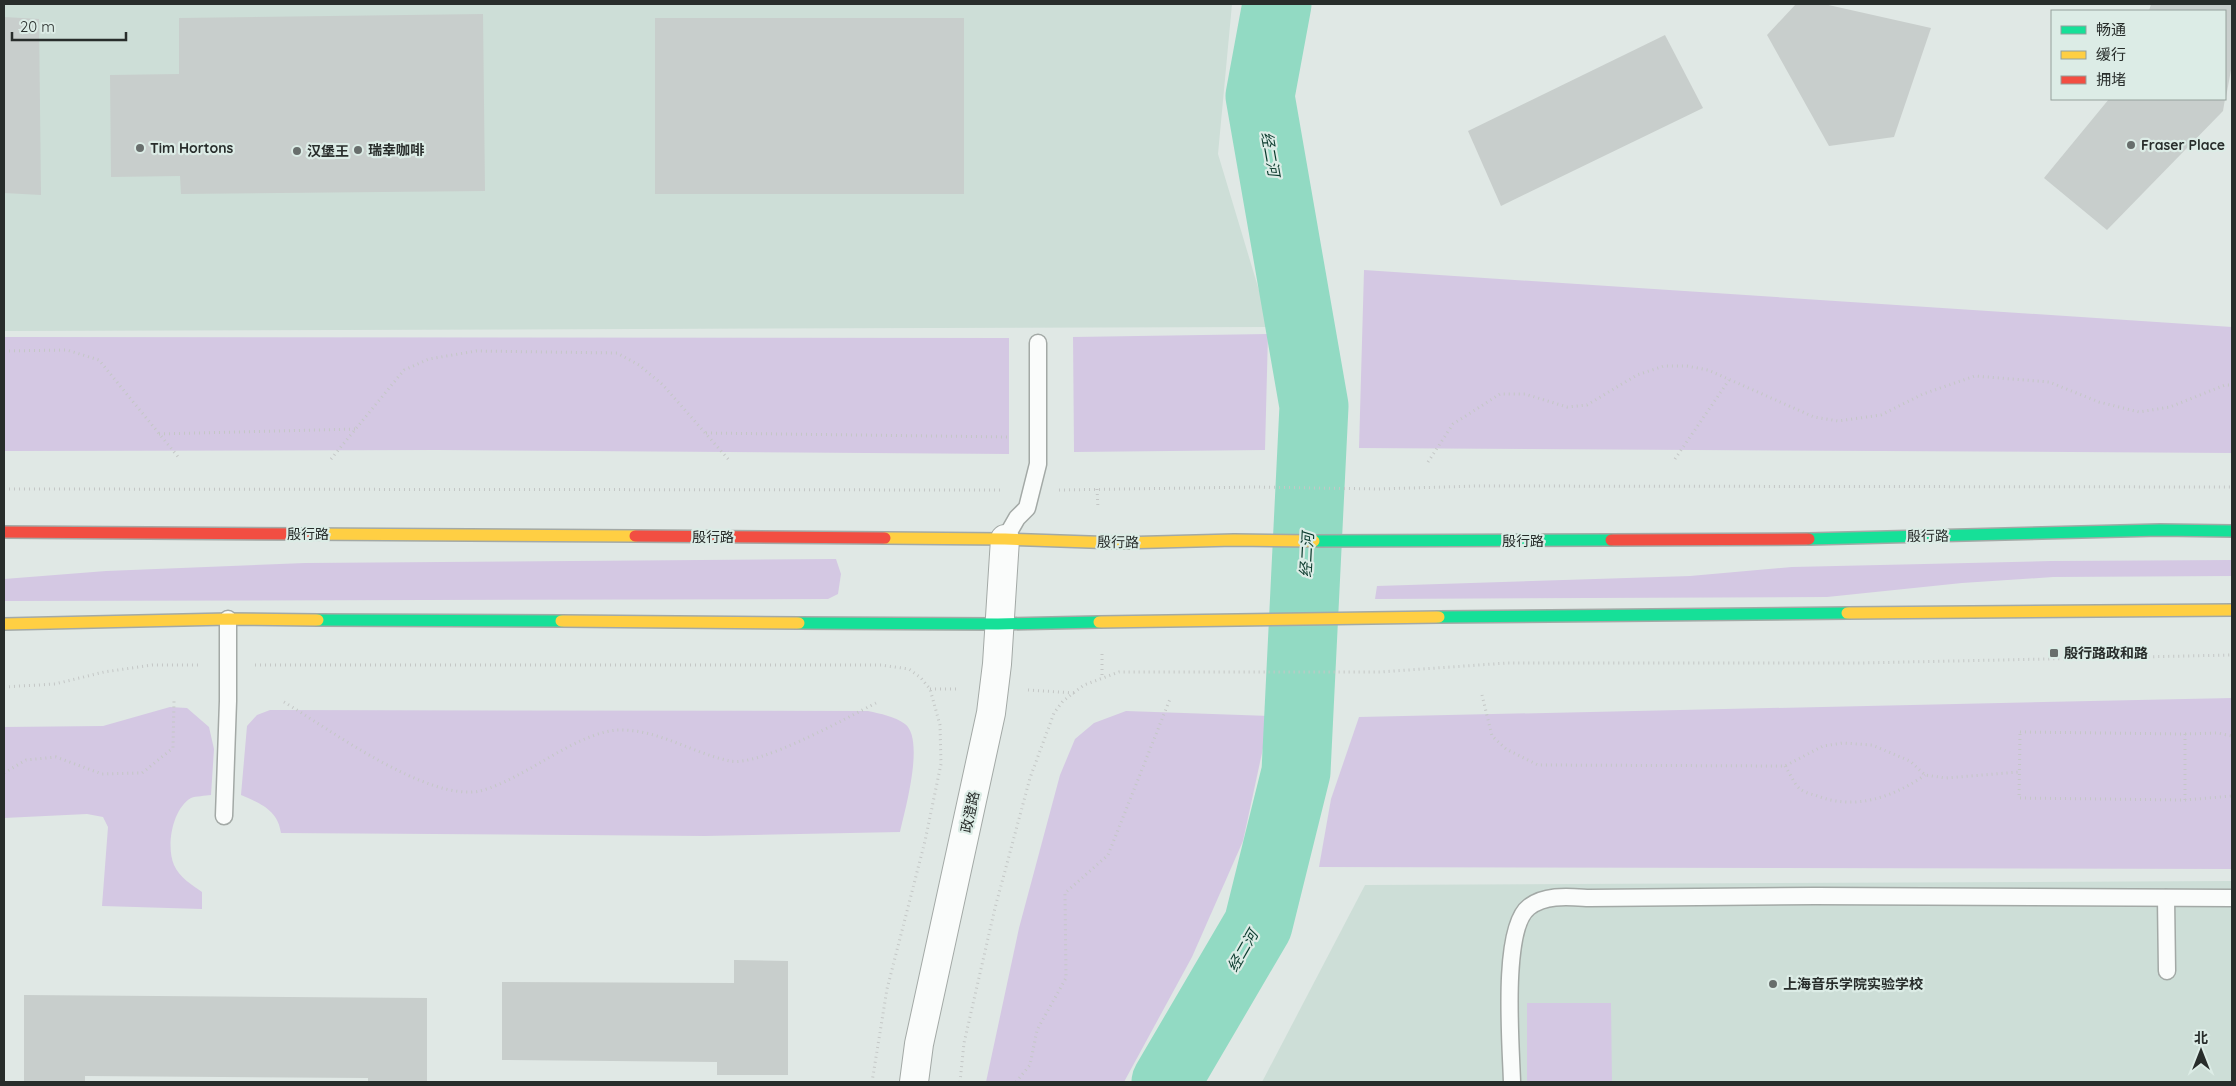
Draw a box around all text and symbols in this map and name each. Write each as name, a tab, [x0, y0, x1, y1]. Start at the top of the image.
scale bar	[12, 10, 126, 42]
legend	[2051, 10, 2226, 100]
text: 20 m	[20, 17, 55, 36]
text: 畅通	[2096, 20, 2126, 39]
text: 缓行	[2096, 45, 2126, 64]
text: 拥堵	[2096, 70, 2126, 89]
water label: 经二河	[1257, 130, 1284, 181]
place label: Fraser Place	[2141, 136, 2225, 154]
place label: Tim Hortons	[150, 139, 234, 157]
marker: Fraser Place	[2125, 139, 2137, 151]
place label: 瑞幸咖啡	[368, 141, 425, 159]
marker: Tim Hortons	[134, 142, 146, 154]
place label: 汉堡王	[307, 142, 349, 160]
marker: 瑞幸咖啡	[352, 144, 364, 156]
marker: 汉堡王	[291, 145, 303, 157]
street label: 殷行路	[287, 525, 329, 543]
street label: 殷行路	[1907, 527, 1949, 545]
street label: 殷行路	[692, 528, 734, 546]
water label: 经二河	[1296, 529, 1317, 578]
street label: 殷行路	[1502, 532, 1544, 550]
street label: 殷行路	[1097, 533, 1139, 551]
place label: 殷行路政和路	[2064, 644, 2148, 662]
marker: 殷行路政和路	[2048, 647, 2060, 659]
street label: 政澄路	[957, 790, 983, 834]
water label: 经二河	[1223, 924, 1264, 975]
place label: 上海音乐学院实验学校	[1783, 975, 1923, 993]
marker: 上海音乐学院实验学校	[1767, 978, 1779, 990]
north arrow	[2176, 1026, 2226, 1076]
text: 北	[2194, 1029, 2208, 1047]

